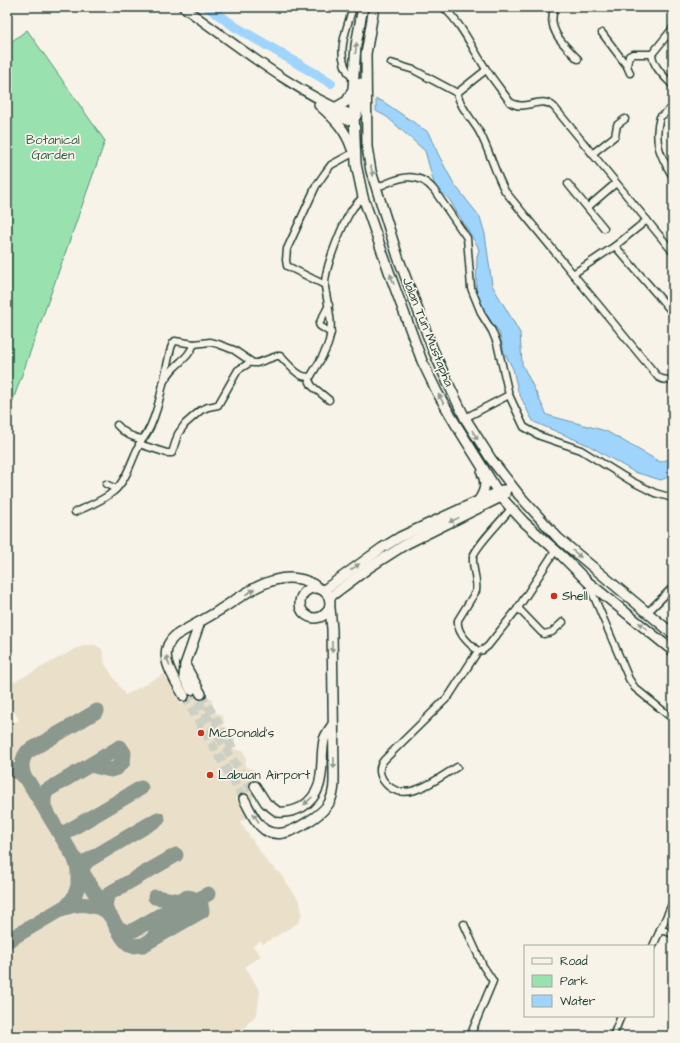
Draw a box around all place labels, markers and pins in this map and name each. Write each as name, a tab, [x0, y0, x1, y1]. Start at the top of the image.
place label: Shell	[562, 587, 588, 605]
marker: Shell	[549, 591, 559, 601]
place label: McDonald's	[209, 724, 275, 742]
marker: McDonald's	[196, 728, 206, 738]
place label: Labuan Airport	[218, 766, 311, 784]
marker: Labuan Airport	[205, 770, 215, 780]

